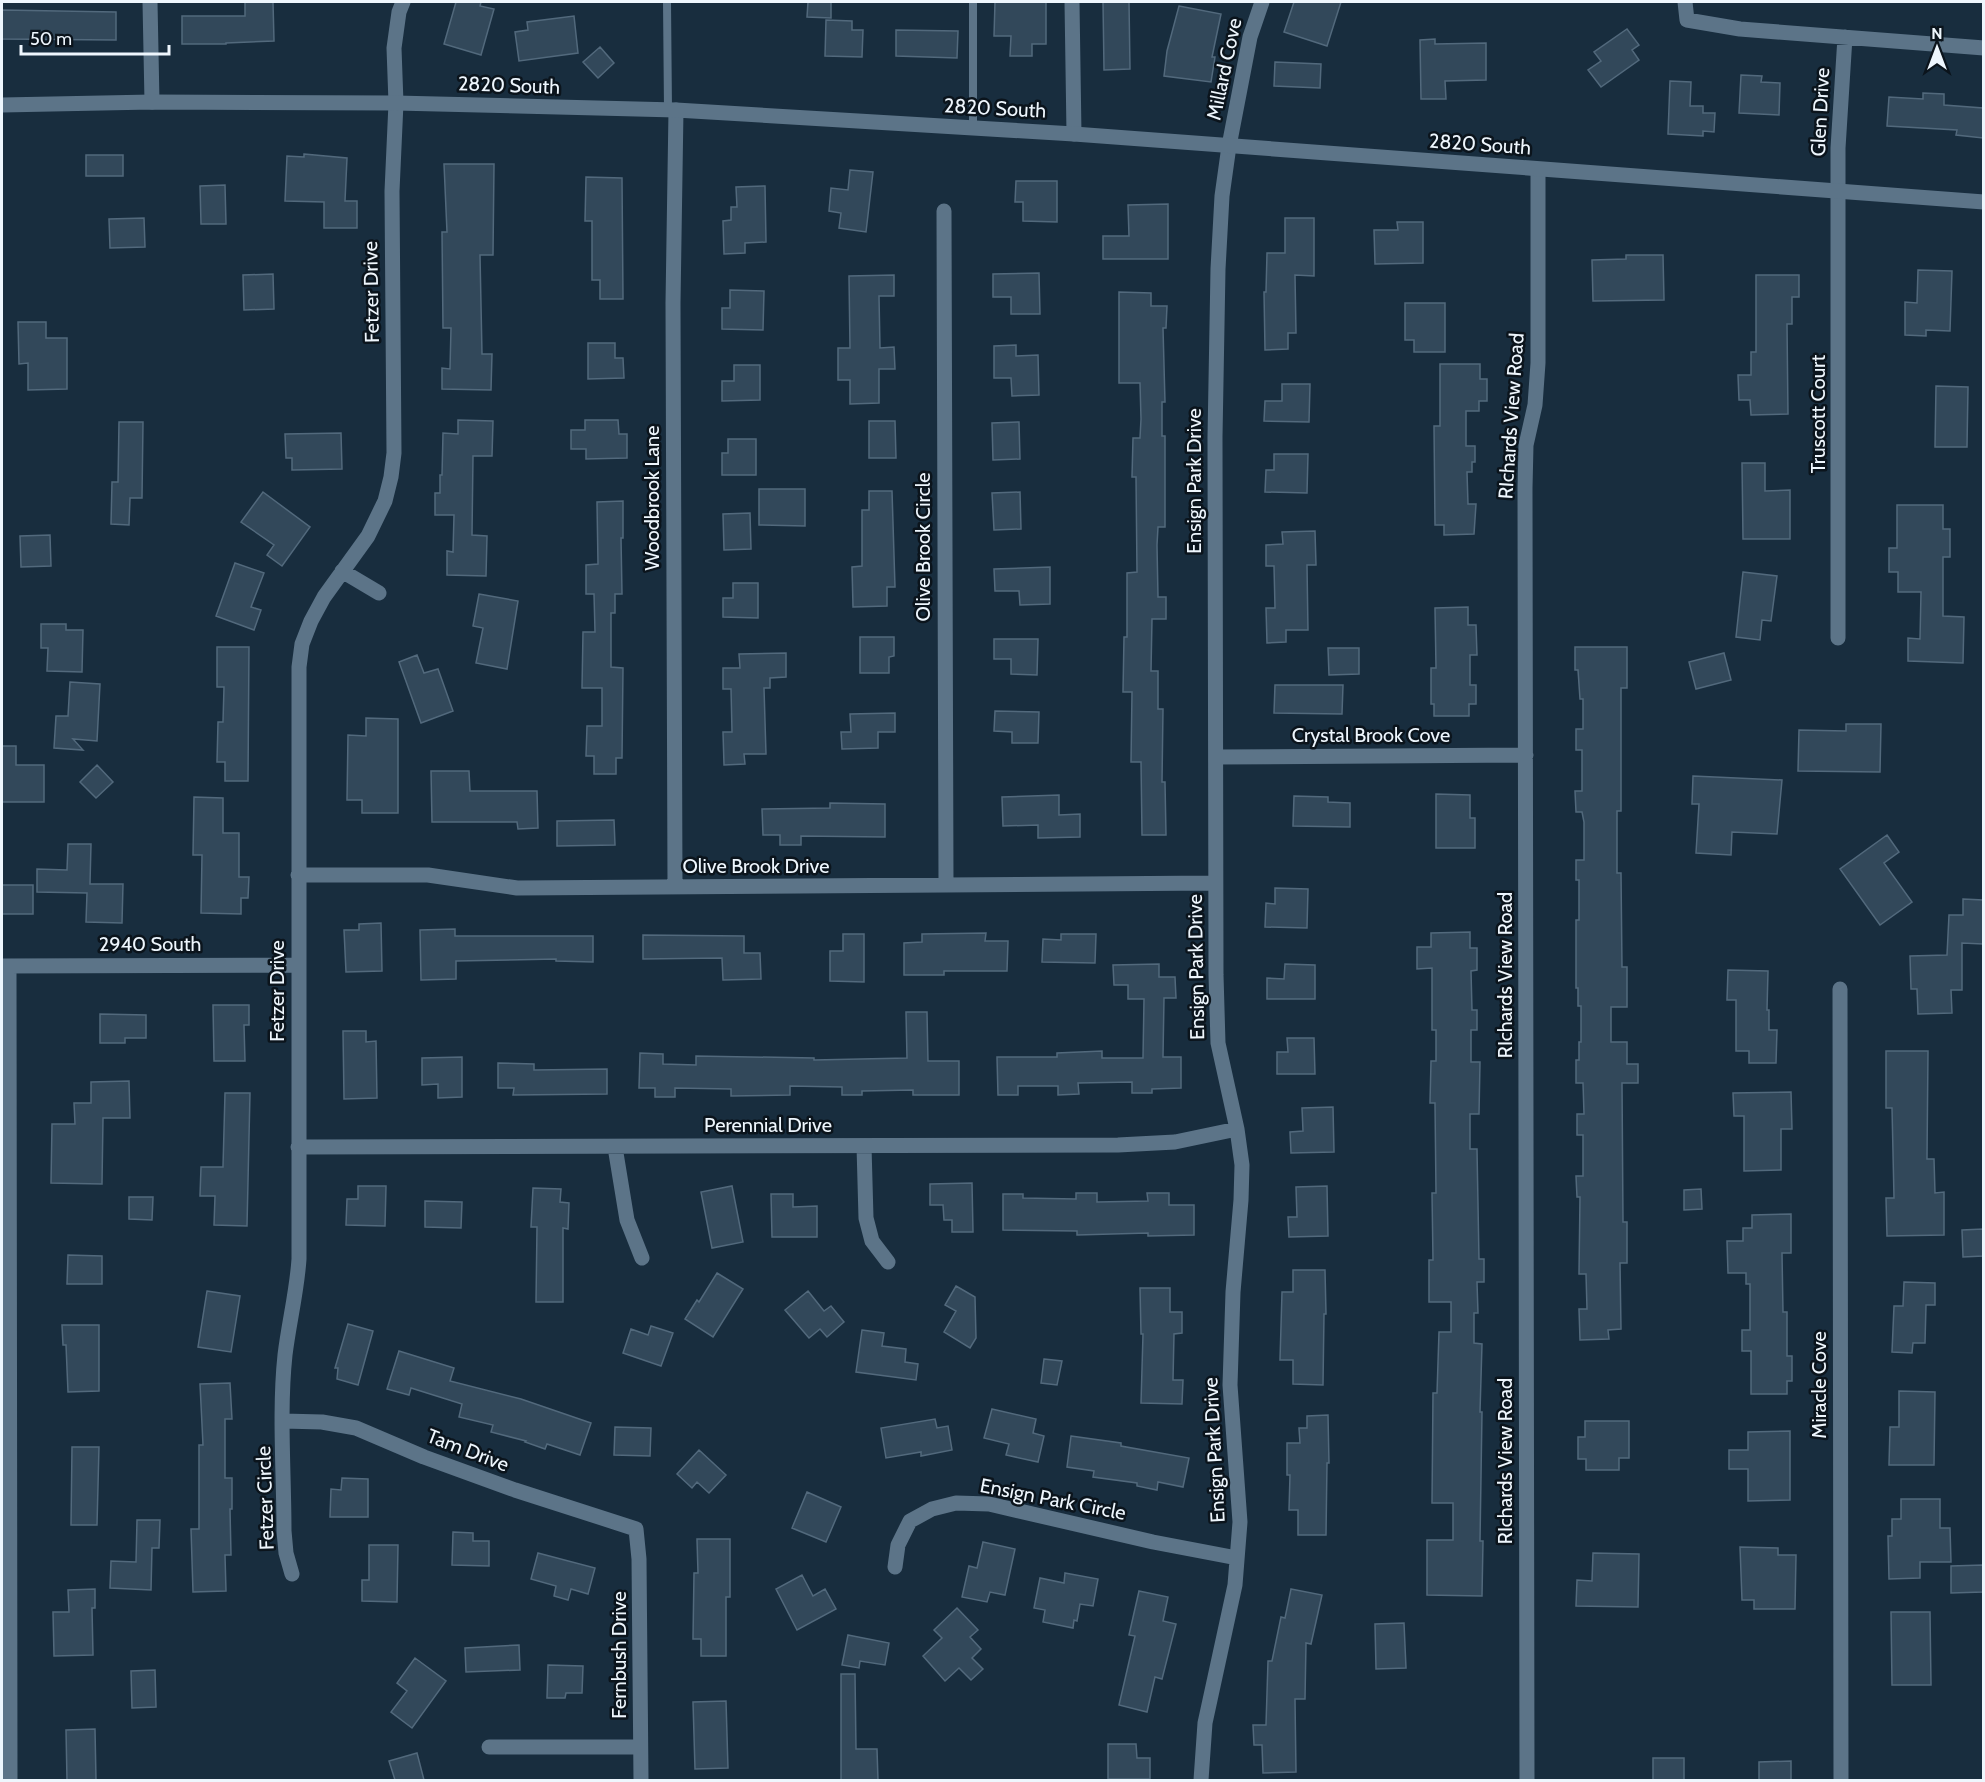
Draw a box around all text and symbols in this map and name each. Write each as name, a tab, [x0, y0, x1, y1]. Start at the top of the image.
street label: Millard Cove	[1201, 16, 1247, 122]
scale bar	[21, 18, 170, 56]
north arrow	[1907, 18, 1967, 78]
text: N	[1931, 24, 1943, 43]
text: 50 m	[30, 28, 72, 50]
street label: Glen Drive	[1806, 67, 1834, 157]
street label: 2820 South	[457, 71, 561, 99]
street label: 2820 South	[943, 93, 1047, 123]
street label: 2820 South	[1428, 128, 1532, 160]
street label: Fetzer Drive	[358, 241, 384, 343]
street label: RIchards View Road	[1493, 332, 1529, 500]
street label: Truscott Court	[1806, 355, 1830, 473]
street label: Ensign Park Drive	[1182, 408, 1206, 554]
street label: Woodbrook Lane	[640, 426, 664, 570]
street label: Olive Brook Circle	[911, 472, 935, 622]
street label: Crystal Brook Cove	[1292, 723, 1450, 747]
street label: Olive Brook Drive	[683, 854, 829, 878]
street label: RIchards View Road	[1493, 892, 1517, 1058]
street label: Ensign Park Drive	[1183, 894, 1209, 1040]
street label: 2940 South	[99, 932, 201, 956]
street label: Fetzer Drive	[265, 940, 289, 1042]
street label: Perennial Drive	[704, 1113, 832, 1137]
street label: Miracle Cove	[1807, 1331, 1831, 1439]
street label: Ensign Park Drive	[1198, 1377, 1230, 1523]
street label: RIchards View Road	[1493, 1378, 1517, 1544]
street label: Tam Drive	[424, 1423, 512, 1477]
street label: Fetzer Circle	[251, 1446, 279, 1550]
street label: Ensign Park Circle	[978, 1473, 1128, 1525]
street label: Fernbush Drive	[607, 1591, 631, 1719]

